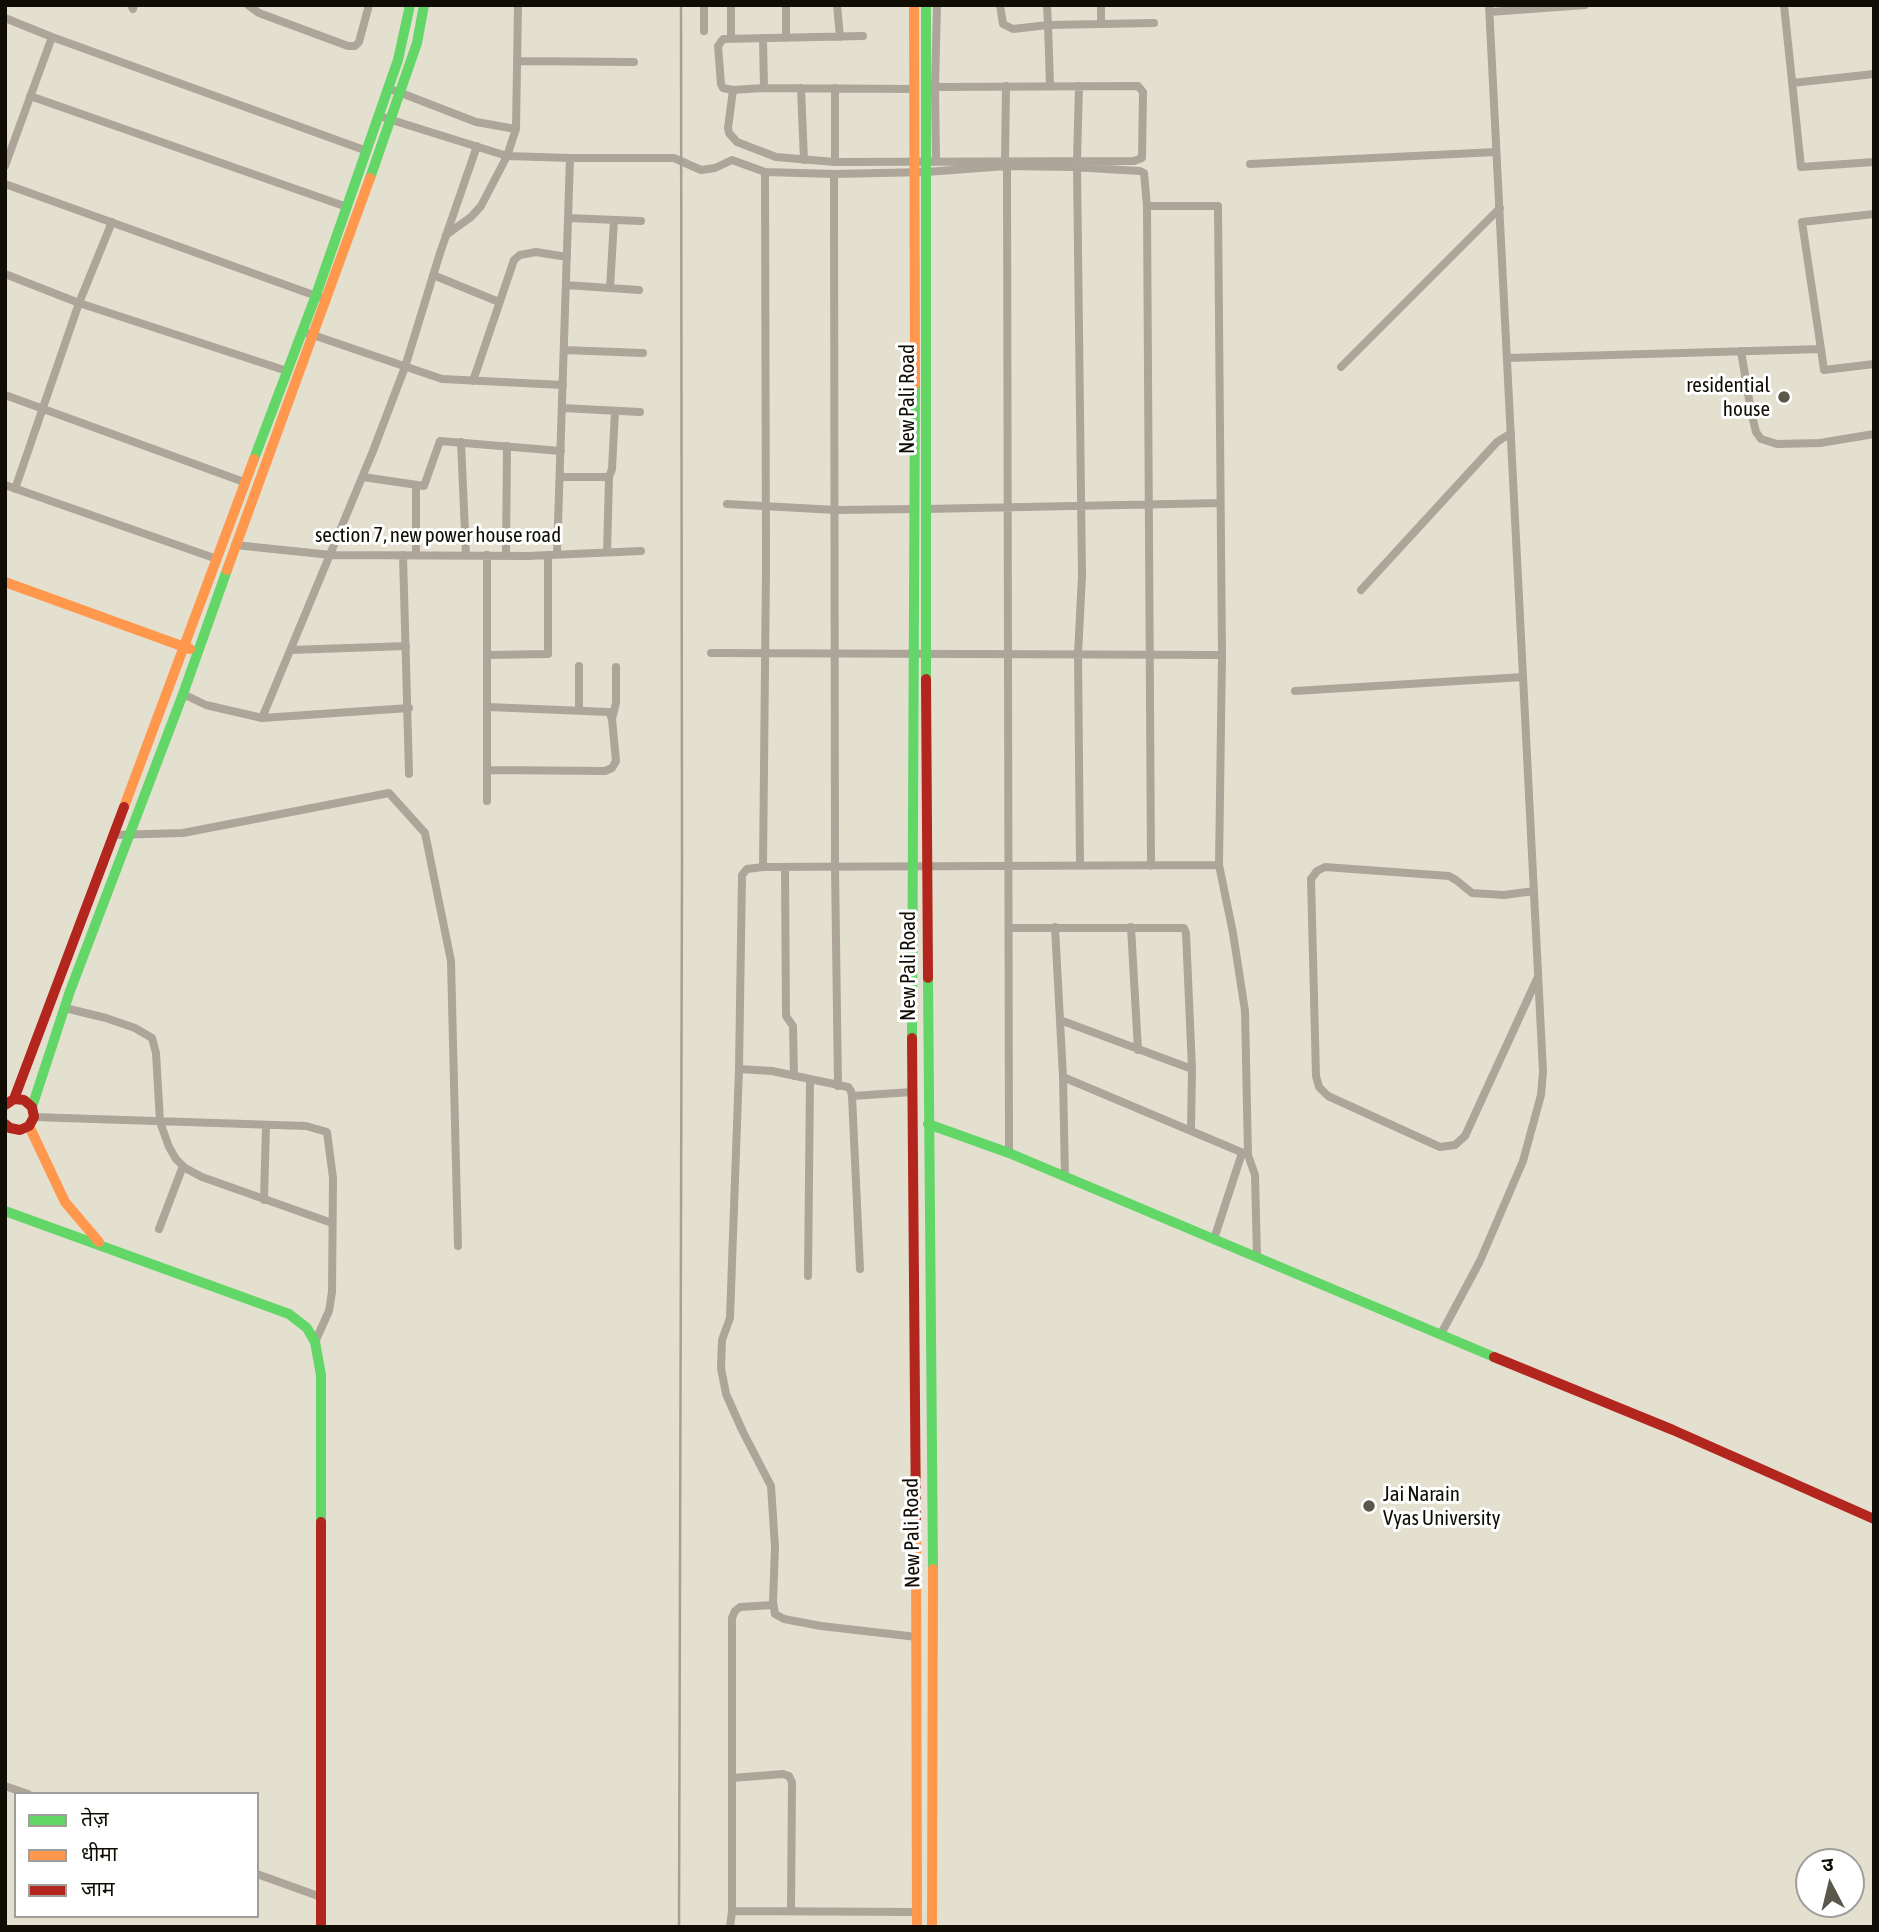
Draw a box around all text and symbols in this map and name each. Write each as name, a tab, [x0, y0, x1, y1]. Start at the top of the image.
street label: New Pali Road	[894, 344, 920, 454]
place label: residential house	[1686, 372, 1770, 422]
marker: residential house	[1776, 389, 1792, 405]
street label: section 7, new power house road	[315, 522, 561, 548]
street label: New Pali Road	[895, 911, 921, 1021]
street label: New Pali Road	[898, 1478, 926, 1588]
place label: Jai Narain Vyas University	[1383, 1481, 1500, 1531]
marker: Jai Narain Vyas University	[1361, 1498, 1377, 1514]
legend	[14, 1792, 259, 1918]
text: तेज़	[81, 1806, 109, 1830]
text: धीमा	[81, 1841, 117, 1865]
north arrow	[1795, 1848, 1865, 1918]
text: उ	[1821, 1853, 1835, 1876]
text: जाम	[81, 1876, 115, 1900]

